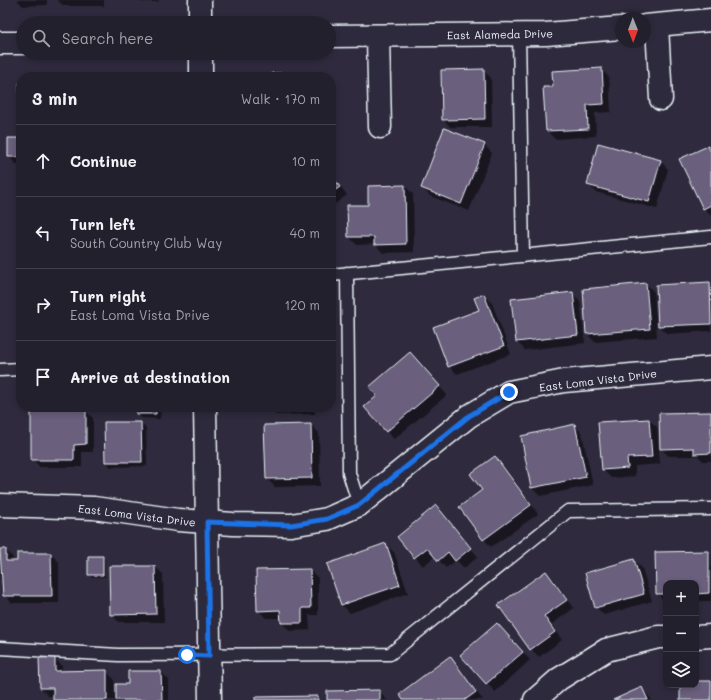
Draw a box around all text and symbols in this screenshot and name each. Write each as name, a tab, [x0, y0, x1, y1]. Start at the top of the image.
north arrow	[615, 12, 651, 48]
search box	[16, 16, 336, 60]
street label: East Alameda Drive	[447, 26, 553, 42]
icon: search	[30, 27, 52, 49]
text: Search here	[62, 28, 153, 48]
text: 3 min	[32, 87, 77, 109]
text: Walk · 170 m	[241, 90, 320, 107]
icon: ahead	[32, 150, 54, 172]
text: Continue	[70, 151, 137, 171]
text: 10 m	[292, 152, 320, 169]
text: Turn left	[70, 214, 135, 234]
icon: left	[32, 222, 54, 244]
text: 40 m	[290, 224, 320, 241]
text: South Country Club Way	[70, 234, 222, 251]
text: Turn right	[70, 286, 147, 306]
icon: right	[32, 294, 54, 316]
text: 120 m	[284, 296, 320, 313]
text: East Loma Vista Drive	[70, 306, 210, 323]
street label: East Loma Vista Drive	[538, 365, 658, 395]
icon: arrive	[32, 366, 54, 388]
text: Arrive at destination	[70, 367, 230, 387]
route end	[500, 383, 518, 401]
street label: East Loma Vista Drive	[77, 500, 197, 530]
map controls	[663, 580, 699, 688]
button: +	[663, 580, 699, 616]
button: −	[663, 616, 699, 652]
route start	[178, 646, 196, 664]
button: layers	[663, 652, 699, 688]

